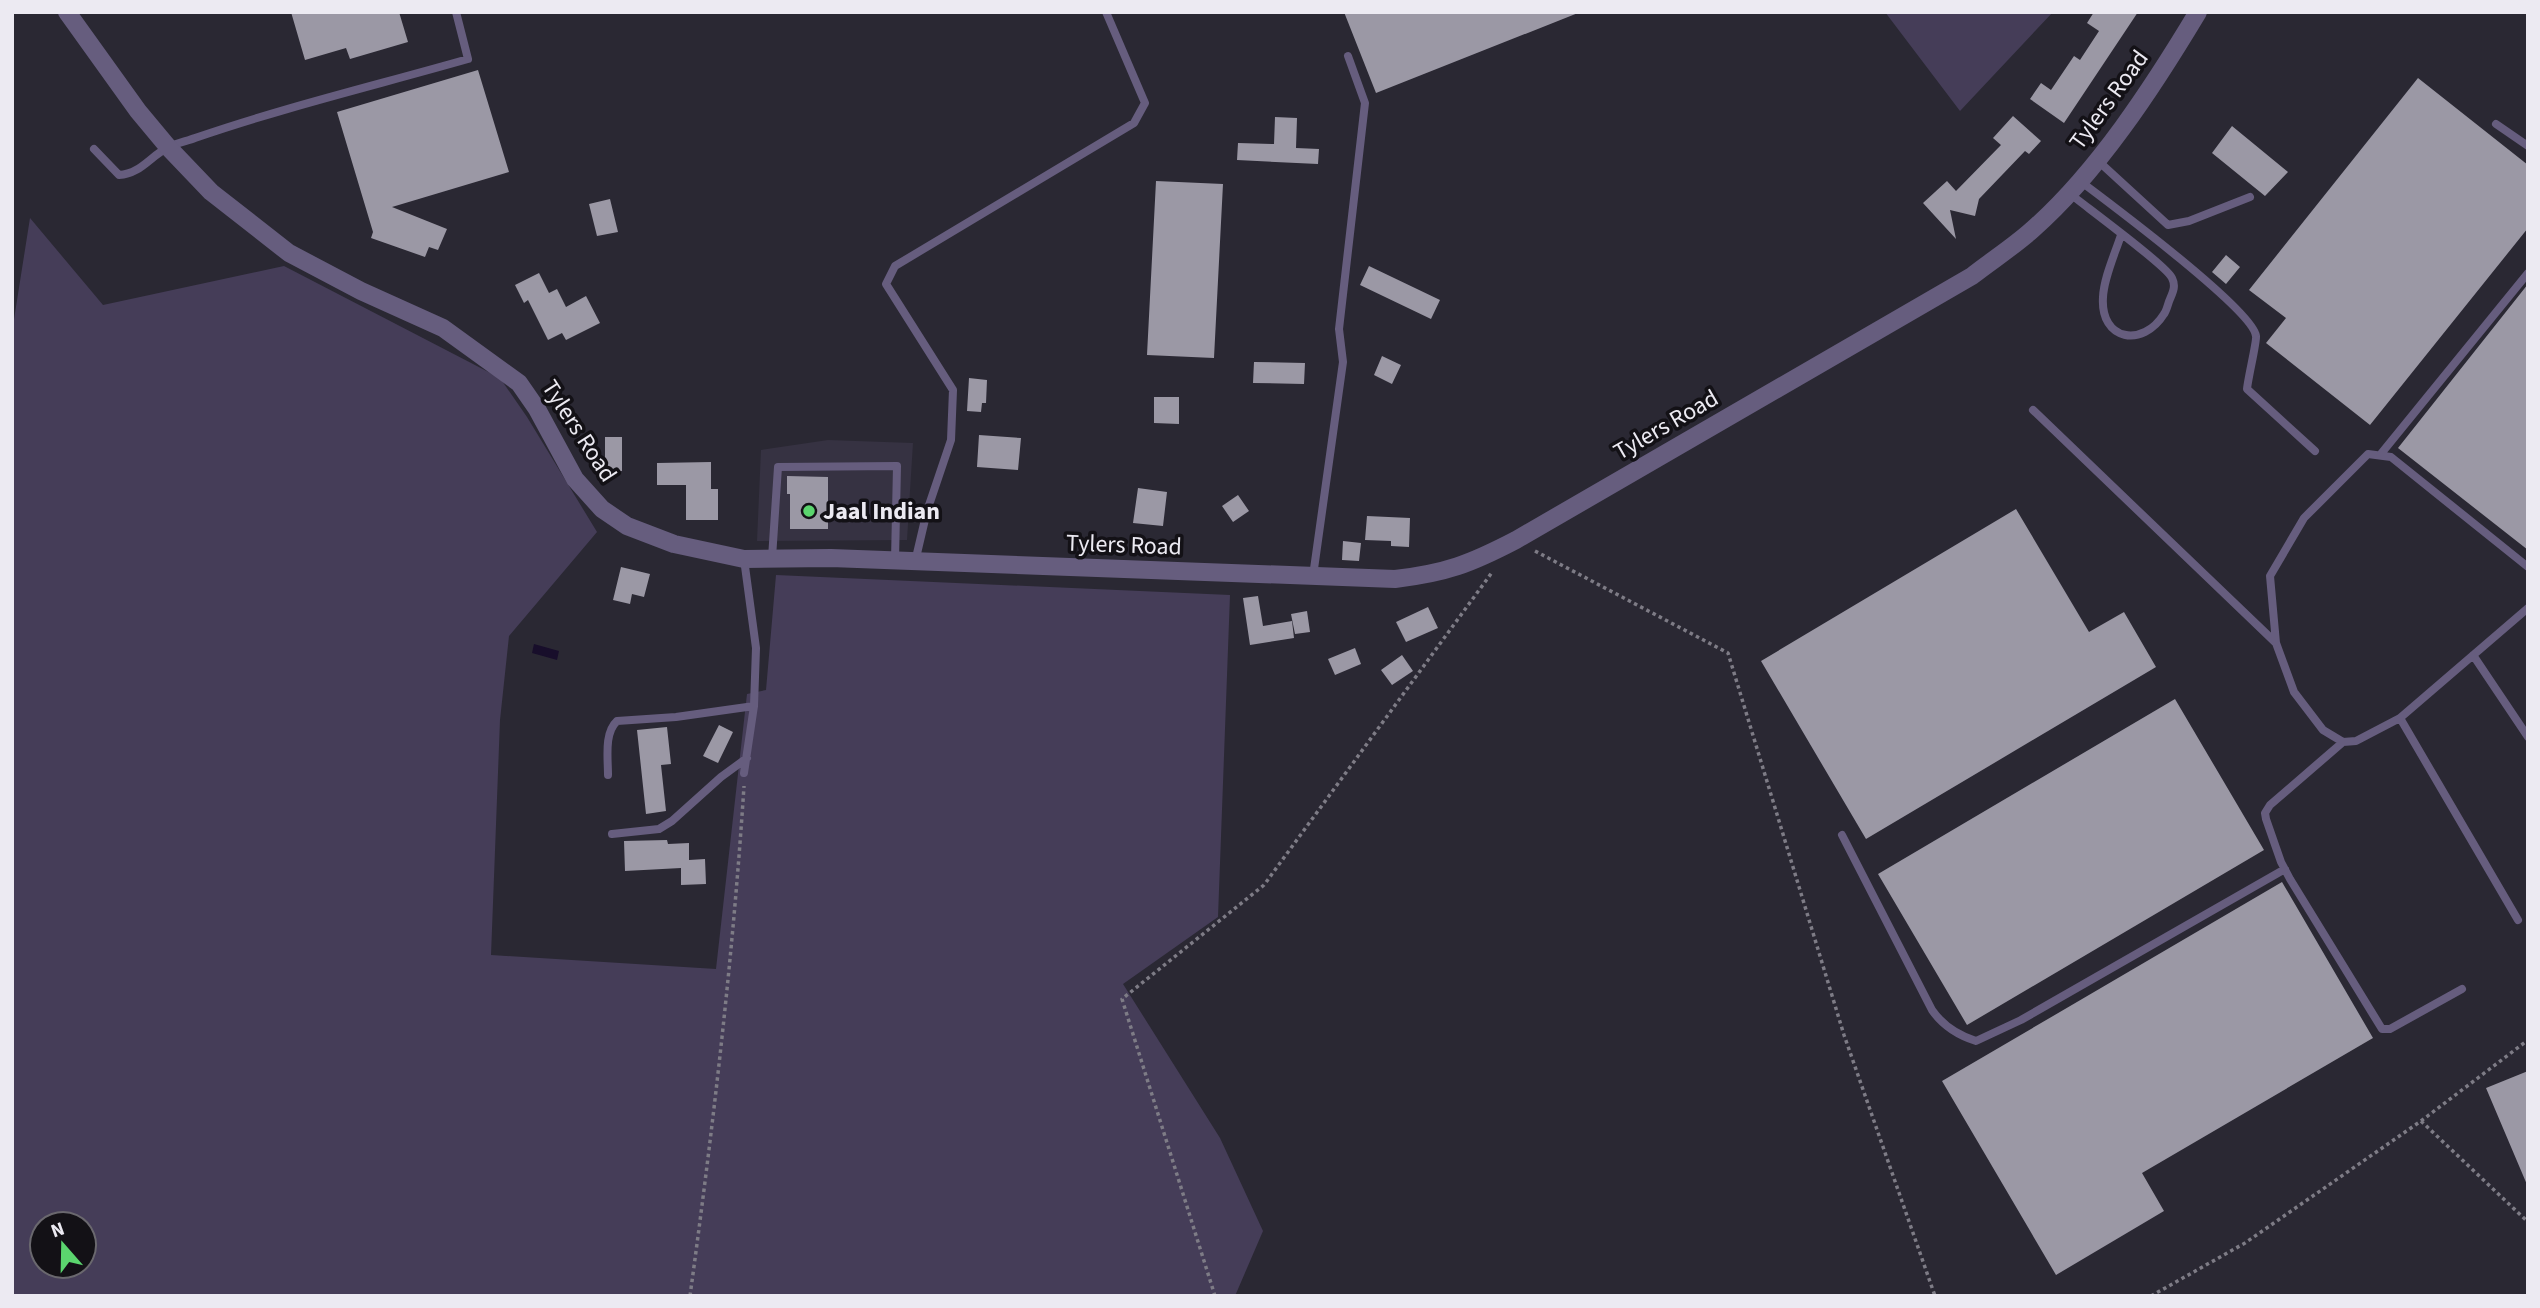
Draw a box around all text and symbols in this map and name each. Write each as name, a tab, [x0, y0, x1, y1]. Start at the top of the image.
street label: Tylers Road	[2061, 43, 2157, 157]
street label: Tylers Road	[533, 373, 625, 489]
street label: Tylers Road	[1607, 381, 1725, 469]
place label: Jaal Indian	[823, 494, 940, 529]
marker: Jaal Indian	[801, 503, 817, 519]
street label: Tylers Road	[1065, 525, 1183, 565]
north arrow	[28, 1210, 98, 1280]
text: N	[47, 1216, 68, 1245]

